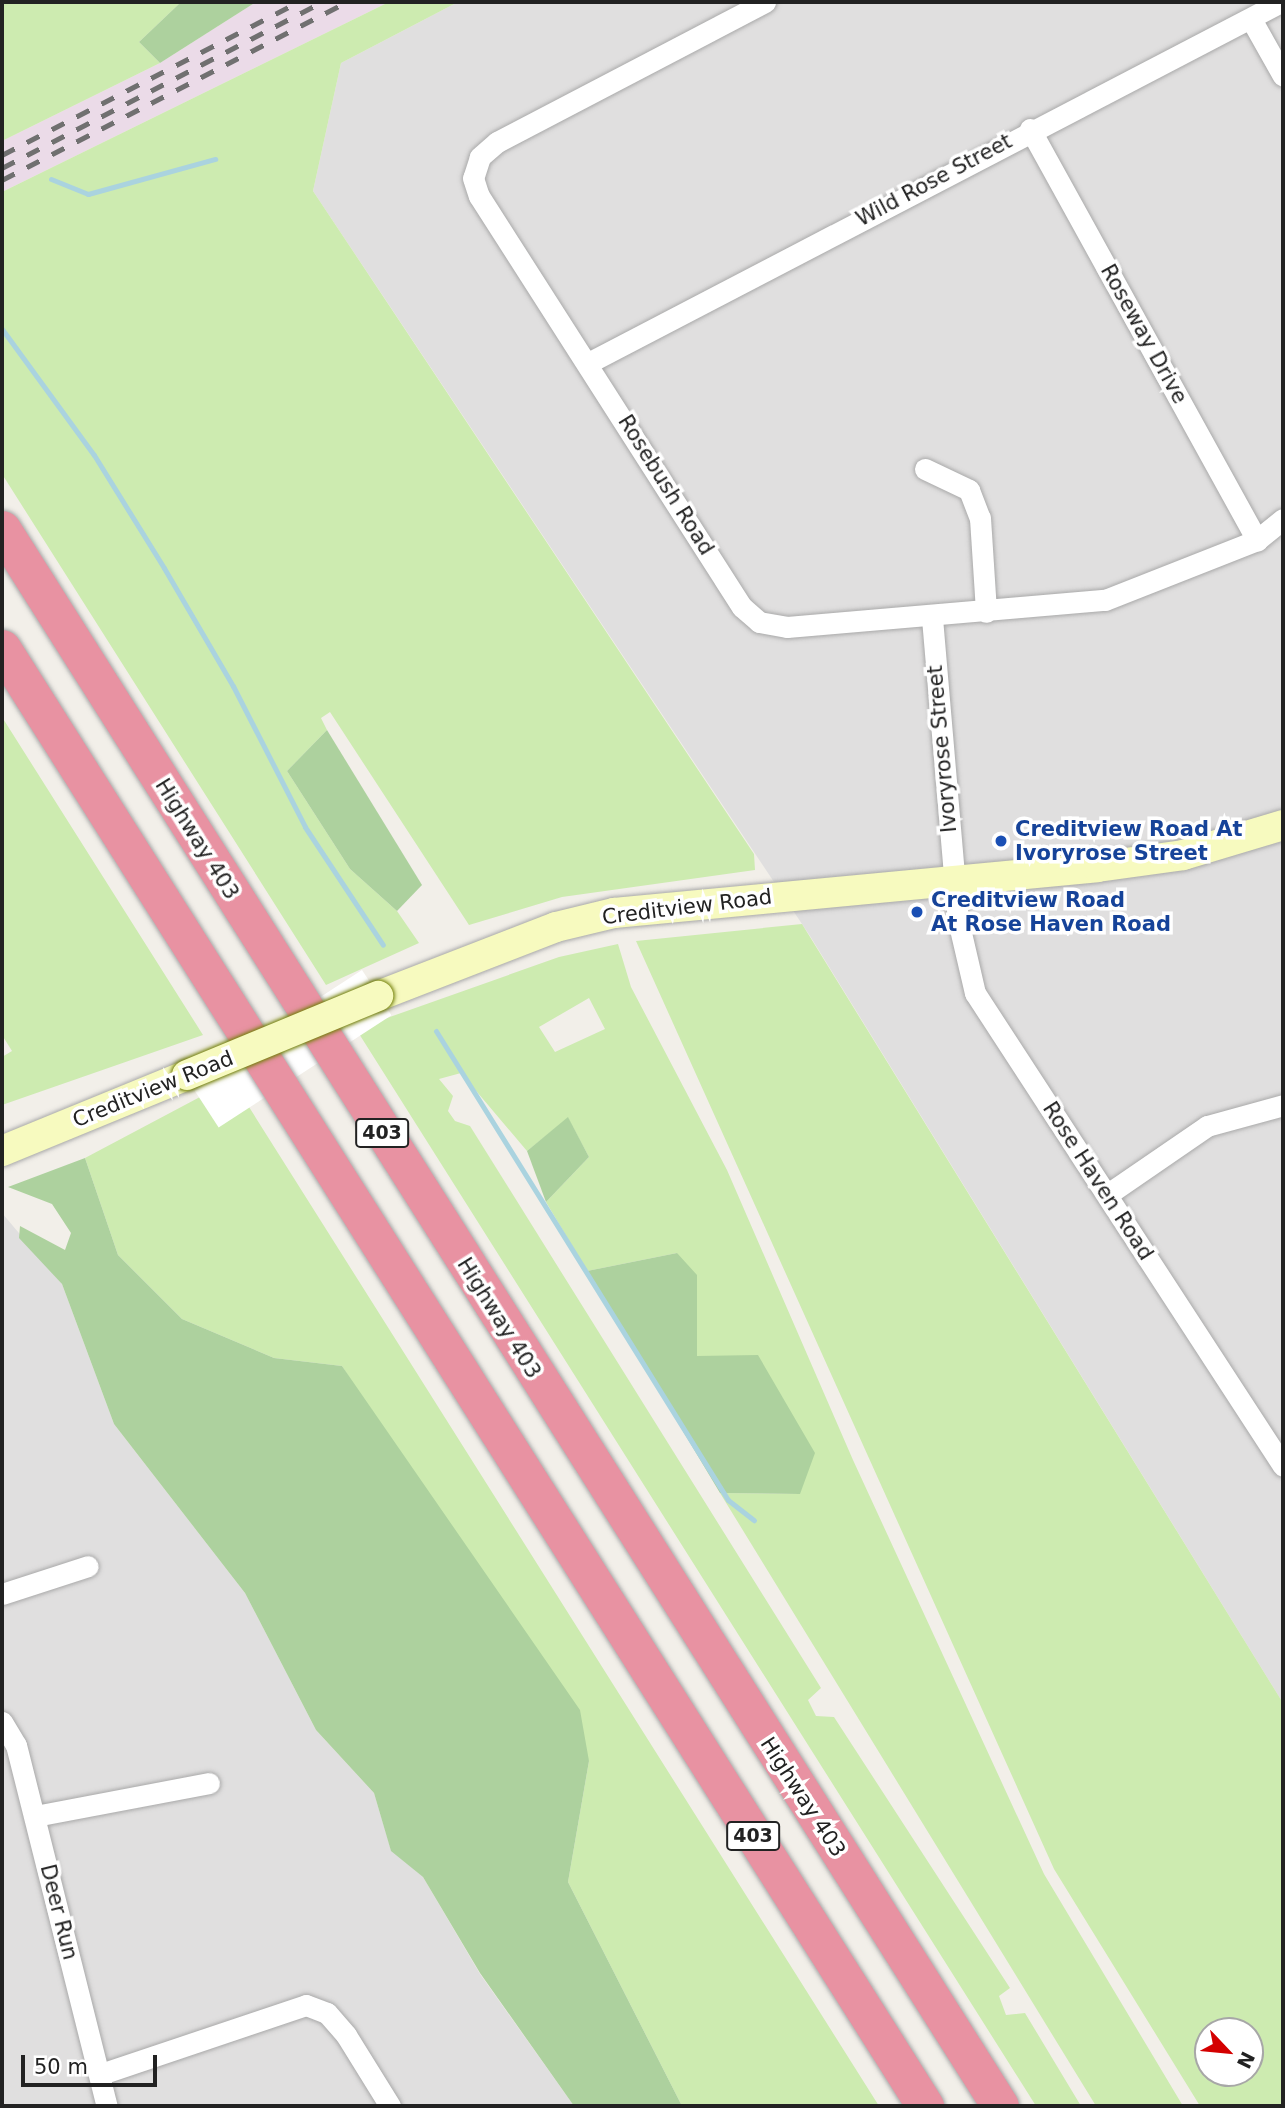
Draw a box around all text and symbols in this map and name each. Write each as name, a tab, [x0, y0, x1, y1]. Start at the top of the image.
street label: Wild Rose Street	[852, 128, 1016, 232]
street label: Roseway Drive	[1095, 260, 1193, 408]
street label: Rosebush Road	[613, 410, 719, 560]
street label: Ivoryrose Street	[922, 664, 962, 834]
street label: Highway 403	[150, 774, 244, 904]
place label: Creditview Road At Ivoryrose Street	[1015, 816, 1243, 866]
marker: Creditview Road At Ivoryrose Street	[993, 833, 1009, 849]
street label: Creditview Road	[601, 884, 773, 930]
place label: Creditview Road At Rose Haven Road	[931, 887, 1171, 937]
marker: Creditview Road At Rose Haven Road	[909, 904, 925, 920]
street label: Creditview Road	[69, 1045, 237, 1133]
street label: Rose Haven Road	[1037, 1097, 1159, 1265]
road number: 403	[354, 1118, 410, 1148]
street label: Highway 403	[452, 1253, 546, 1383]
street label: Highway 403	[755, 1732, 851, 1862]
road number: 403	[725, 1820, 781, 1852]
street label: Deer Run	[35, 1862, 83, 1962]
north arrow	[1194, 2017, 1264, 2087]
scale bar	[24, 2042, 161, 2086]
text: N	[1233, 2048, 1259, 2072]
text: 50 m	[34, 2055, 88, 2079]

